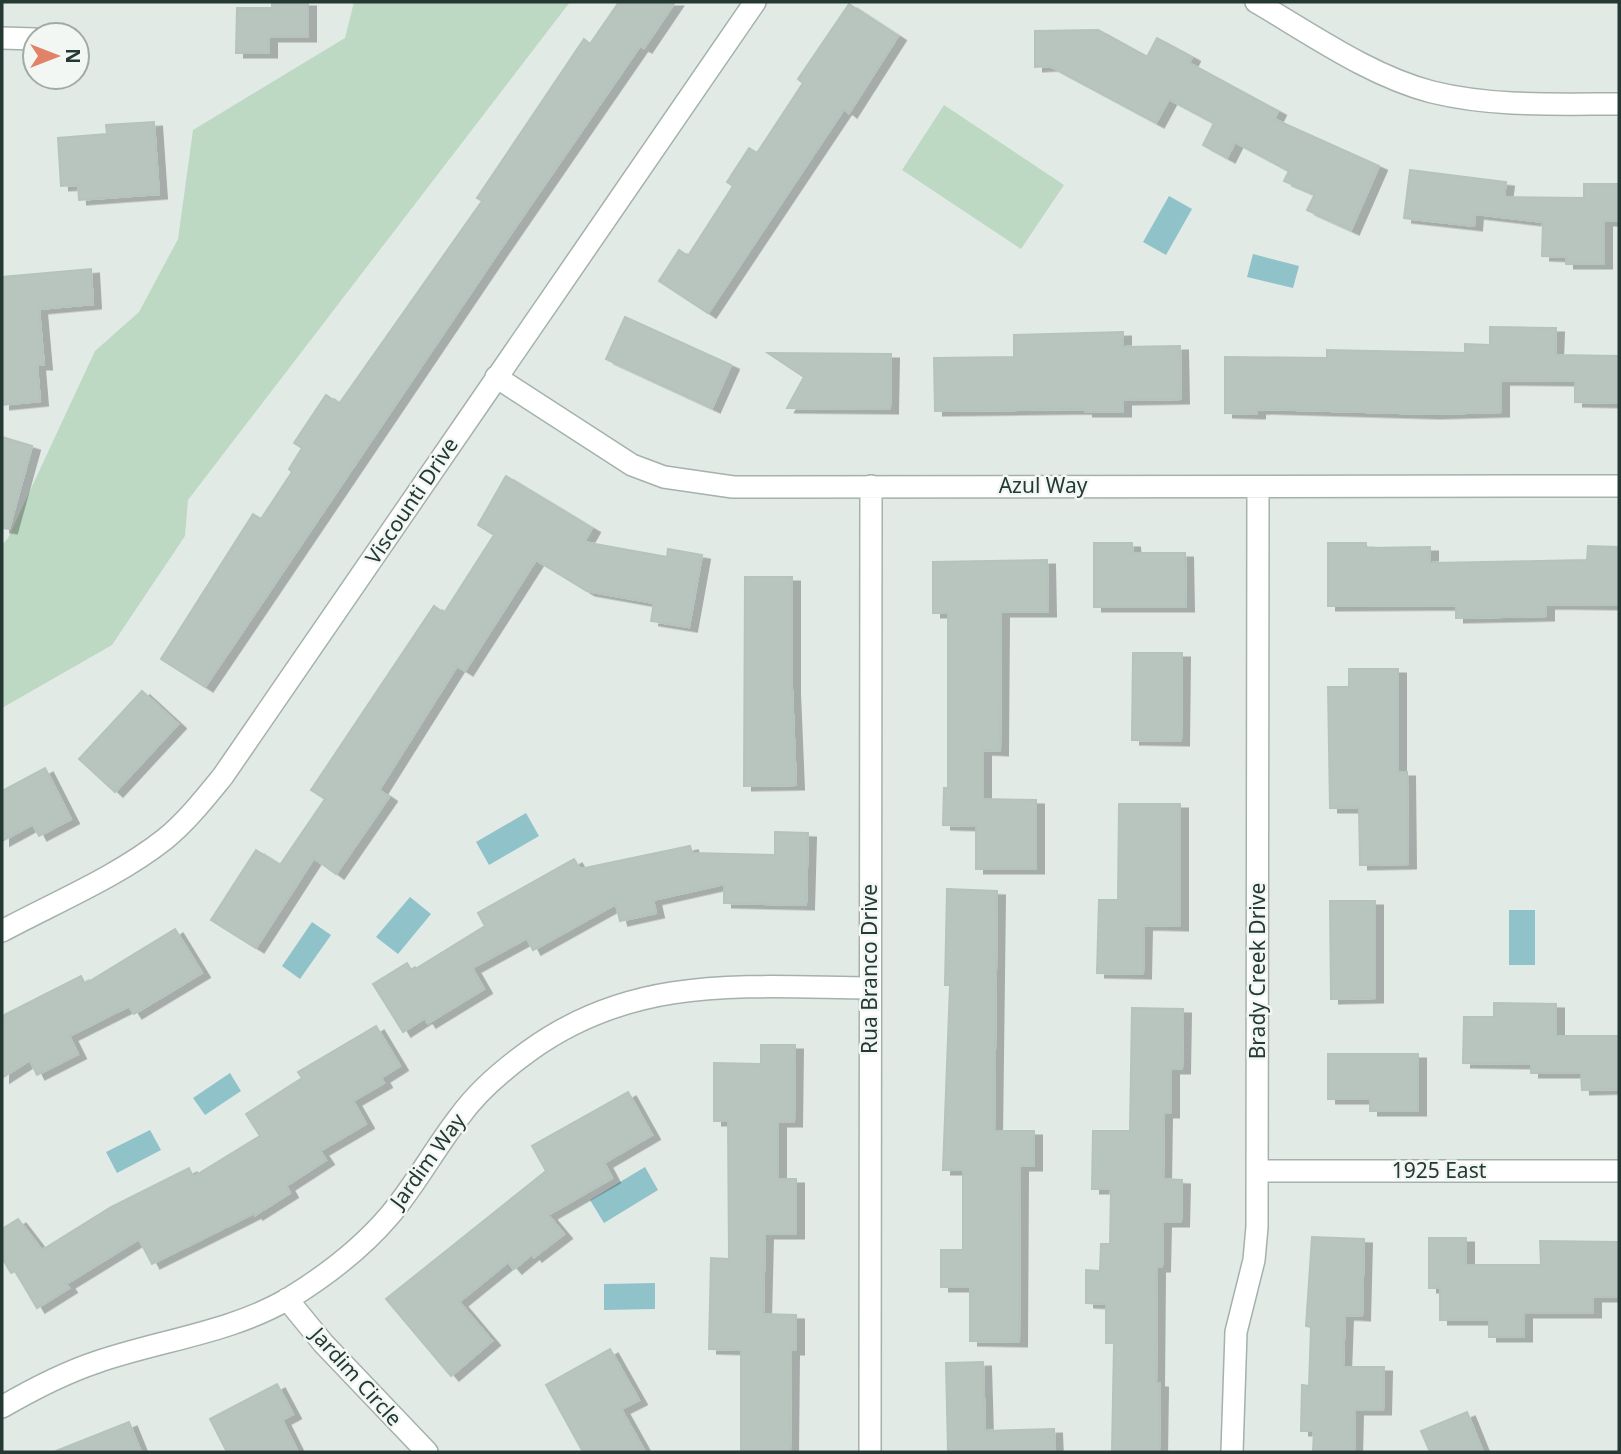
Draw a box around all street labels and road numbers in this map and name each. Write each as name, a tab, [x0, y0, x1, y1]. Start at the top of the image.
street label: Viscounti Drive	[358, 432, 464, 569]
street label: Azul Way	[999, 471, 1088, 499]
street label: Brady Creek Drive	[1243, 883, 1271, 1059]
street label: Rua Branco Drive	[855, 884, 883, 1054]
street label: Jardim Way	[382, 1107, 471, 1215]
street label: 1925 East	[1392, 1156, 1487, 1184]
street label: Jardim Circle	[304, 1320, 408, 1432]

